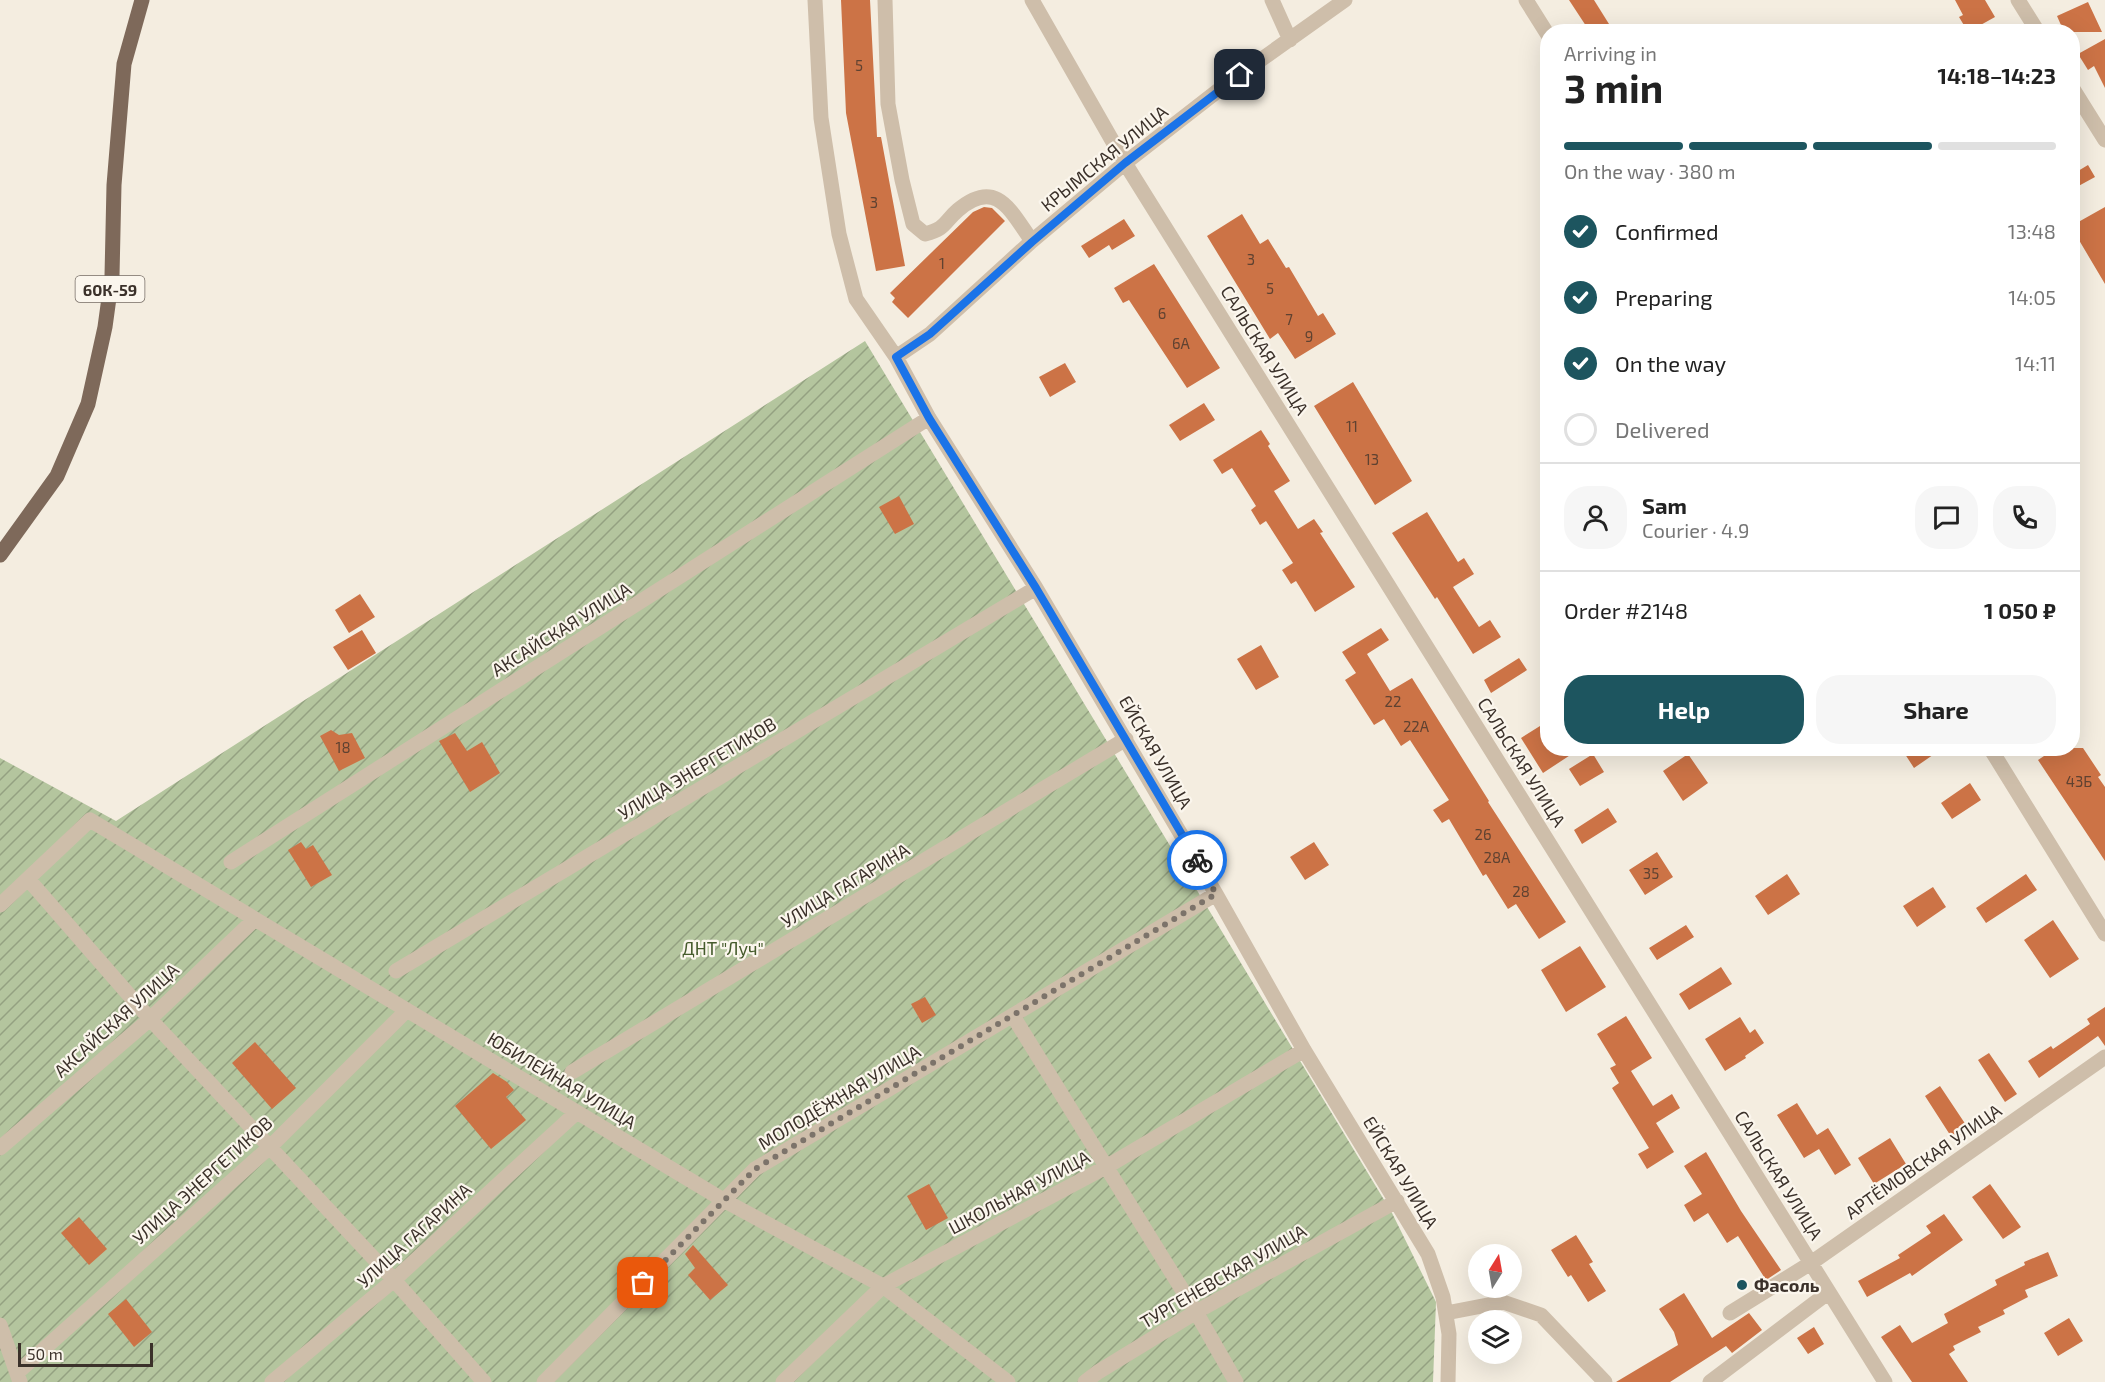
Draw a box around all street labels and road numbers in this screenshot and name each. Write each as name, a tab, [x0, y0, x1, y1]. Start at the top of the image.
street label: КРЫМСКАЯ УЛИЦА	[1036, 100, 1173, 216]
road number: 60К-59	[76, 276, 144, 302]
street label: САЛЬСКАЯ УЛИЦА	[1216, 281, 1314, 419]
street label: АКСАЙСКАЯ УЛИЦА	[487, 577, 635, 681]
street label: ЕЙСКАЯ УЛИЦА	[1115, 692, 1198, 813]
street label: САЛЬСКАЯ УЛИЦА	[1473, 693, 1571, 831]
street label: УЛИЦА ЭНЕРГЕТИКОВ	[614, 712, 780, 824]
street label: УЛИЦА ГАГАРИНА	[777, 838, 914, 932]
street label: АКСАЙСКАЯ УЛИЦА	[49, 958, 183, 1082]
street label: ЮБИЛЕЙНАЯ УЛИЦА	[484, 1027, 641, 1134]
street label: МОЛОДЁЖНАЯ УЛИЦА	[754, 1039, 925, 1154]
street label: АРТЁМОВСКАЯ УЛИЦА	[1841, 1098, 2006, 1223]
street label: САЛЬСКАЯ УЛИЦА	[1730, 1106, 1828, 1244]
street label: УЛИЦА ЭНЕРГЕТИКОВ	[128, 1111, 276, 1249]
street label: ЕЙСКАЯ УЛИЦА	[1359, 1112, 1444, 1233]
street label: ШКОЛЬНАЯ УЛИЦА	[945, 1145, 1094, 1239]
street label: УЛИЦА ГАГАРИНА	[353, 1178, 476, 1292]
street label: ТУРГЕНЕВСКАЯ УЛИЦА	[1136, 1219, 1311, 1333]

